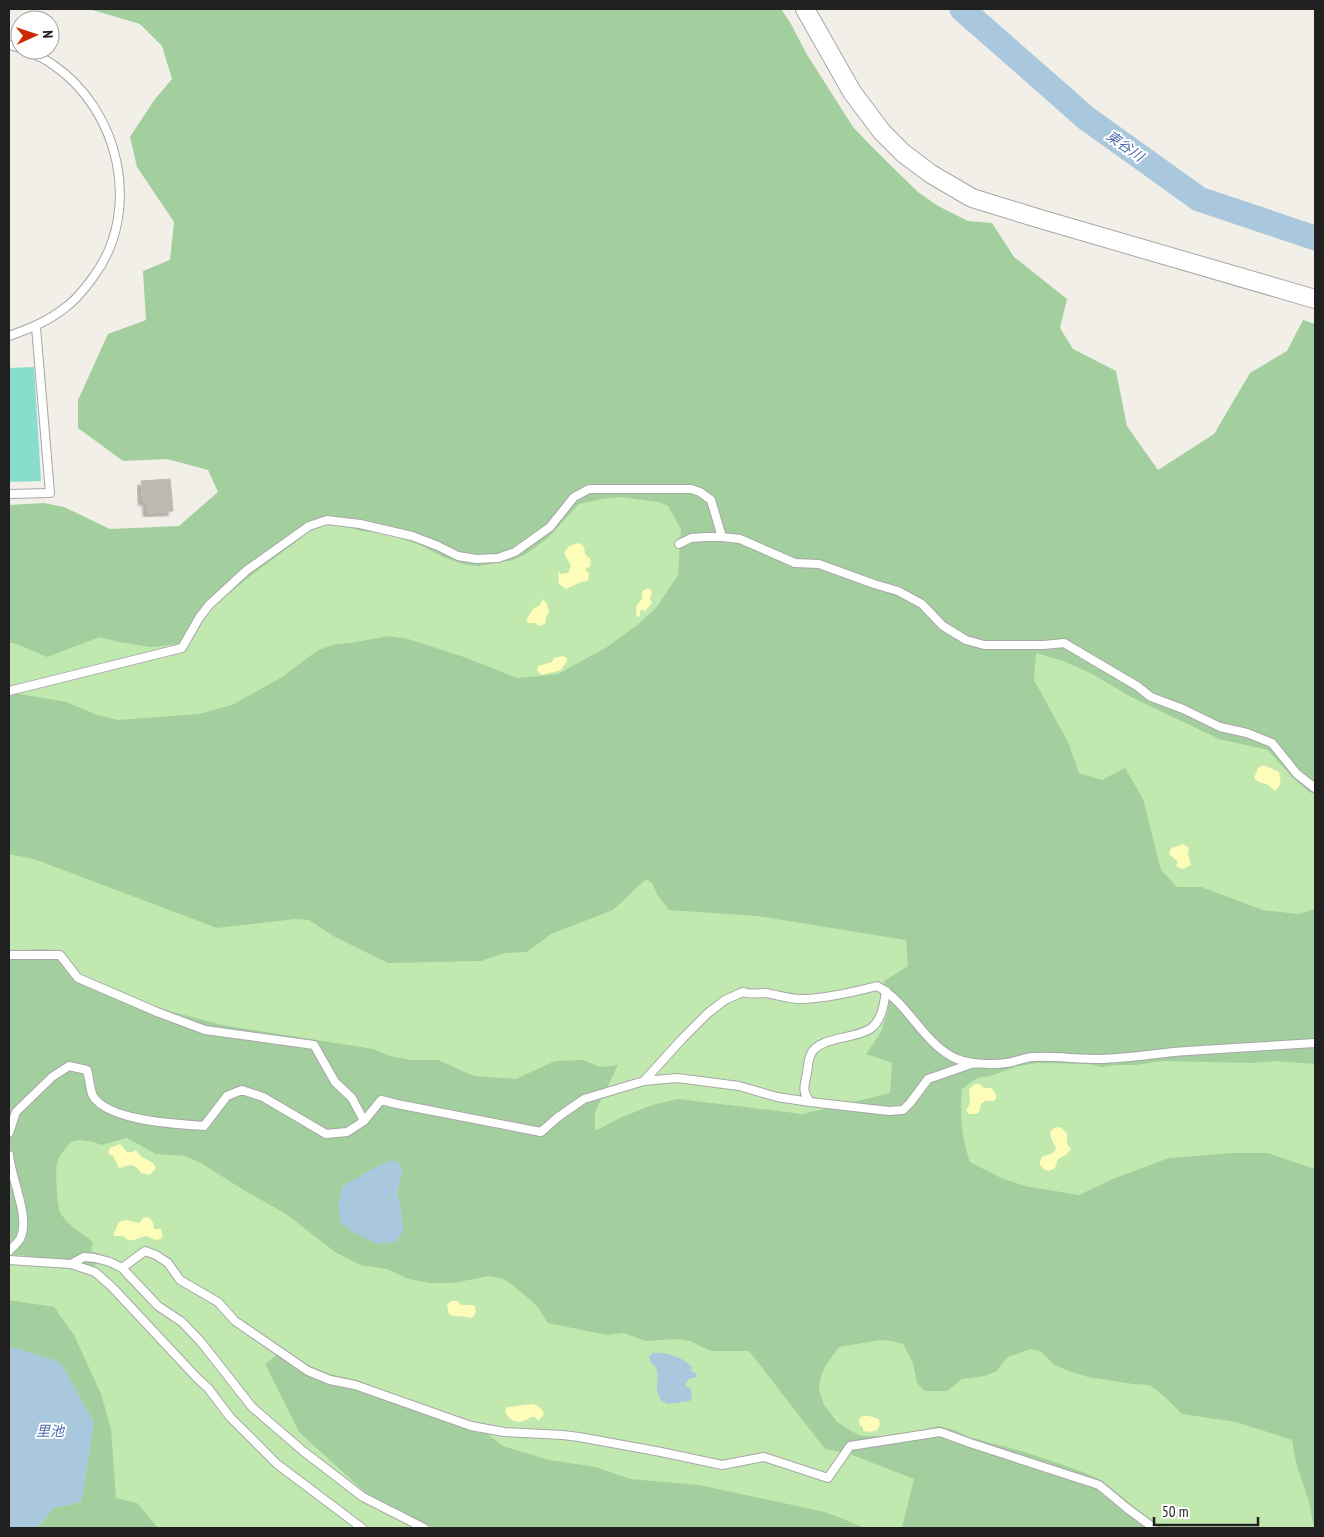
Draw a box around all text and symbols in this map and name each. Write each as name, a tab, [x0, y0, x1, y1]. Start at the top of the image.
north arrow	[10, 10, 60, 60]
text: N	[39, 30, 57, 39]
water label: 東谷川	[1103, 127, 1149, 167]
water label: 里池	[36, 1422, 66, 1440]
scale bar	[1154, 1494, 1258, 1526]
text: 50 m	[1162, 1502, 1188, 1521]

